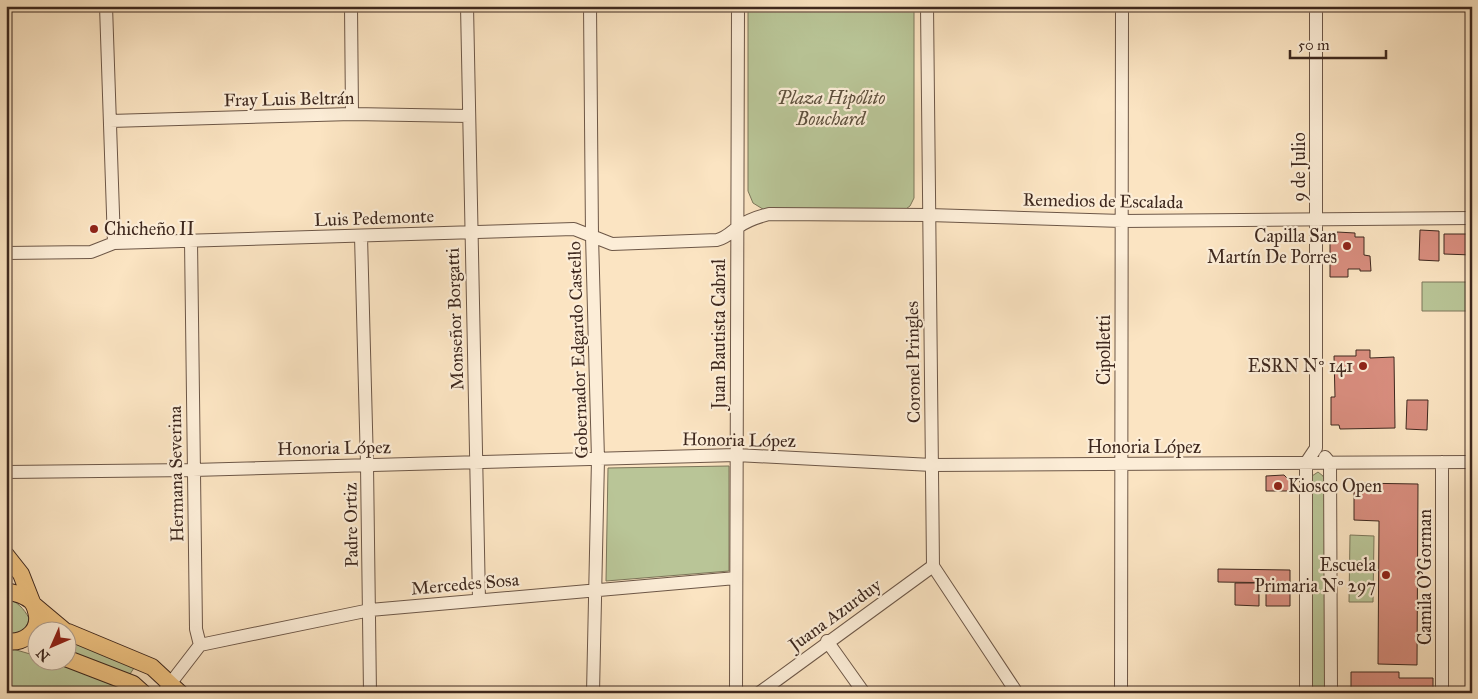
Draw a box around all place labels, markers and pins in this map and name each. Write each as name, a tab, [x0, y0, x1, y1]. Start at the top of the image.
place label: Chicheño II	[104, 218, 195, 240]
marker: Chicheño II	[88, 223, 100, 235]
place label: Capilla San Martín De Porres	[1207, 225, 1337, 268]
marker: Capilla San Martín De Porres	[1341, 240, 1353, 252]
place label: ESRN Nº 141	[1248, 355, 1353, 377]
marker: ESRN Nº 141	[1357, 360, 1369, 372]
place label: Kiosco Open	[1288, 475, 1382, 497]
marker: Kiosco Open	[1272, 480, 1284, 492]
place label: Escuela Primaria Nº 297	[1254, 554, 1376, 597]
marker: Escuela Primaria Nº 297	[1380, 569, 1392, 581]

